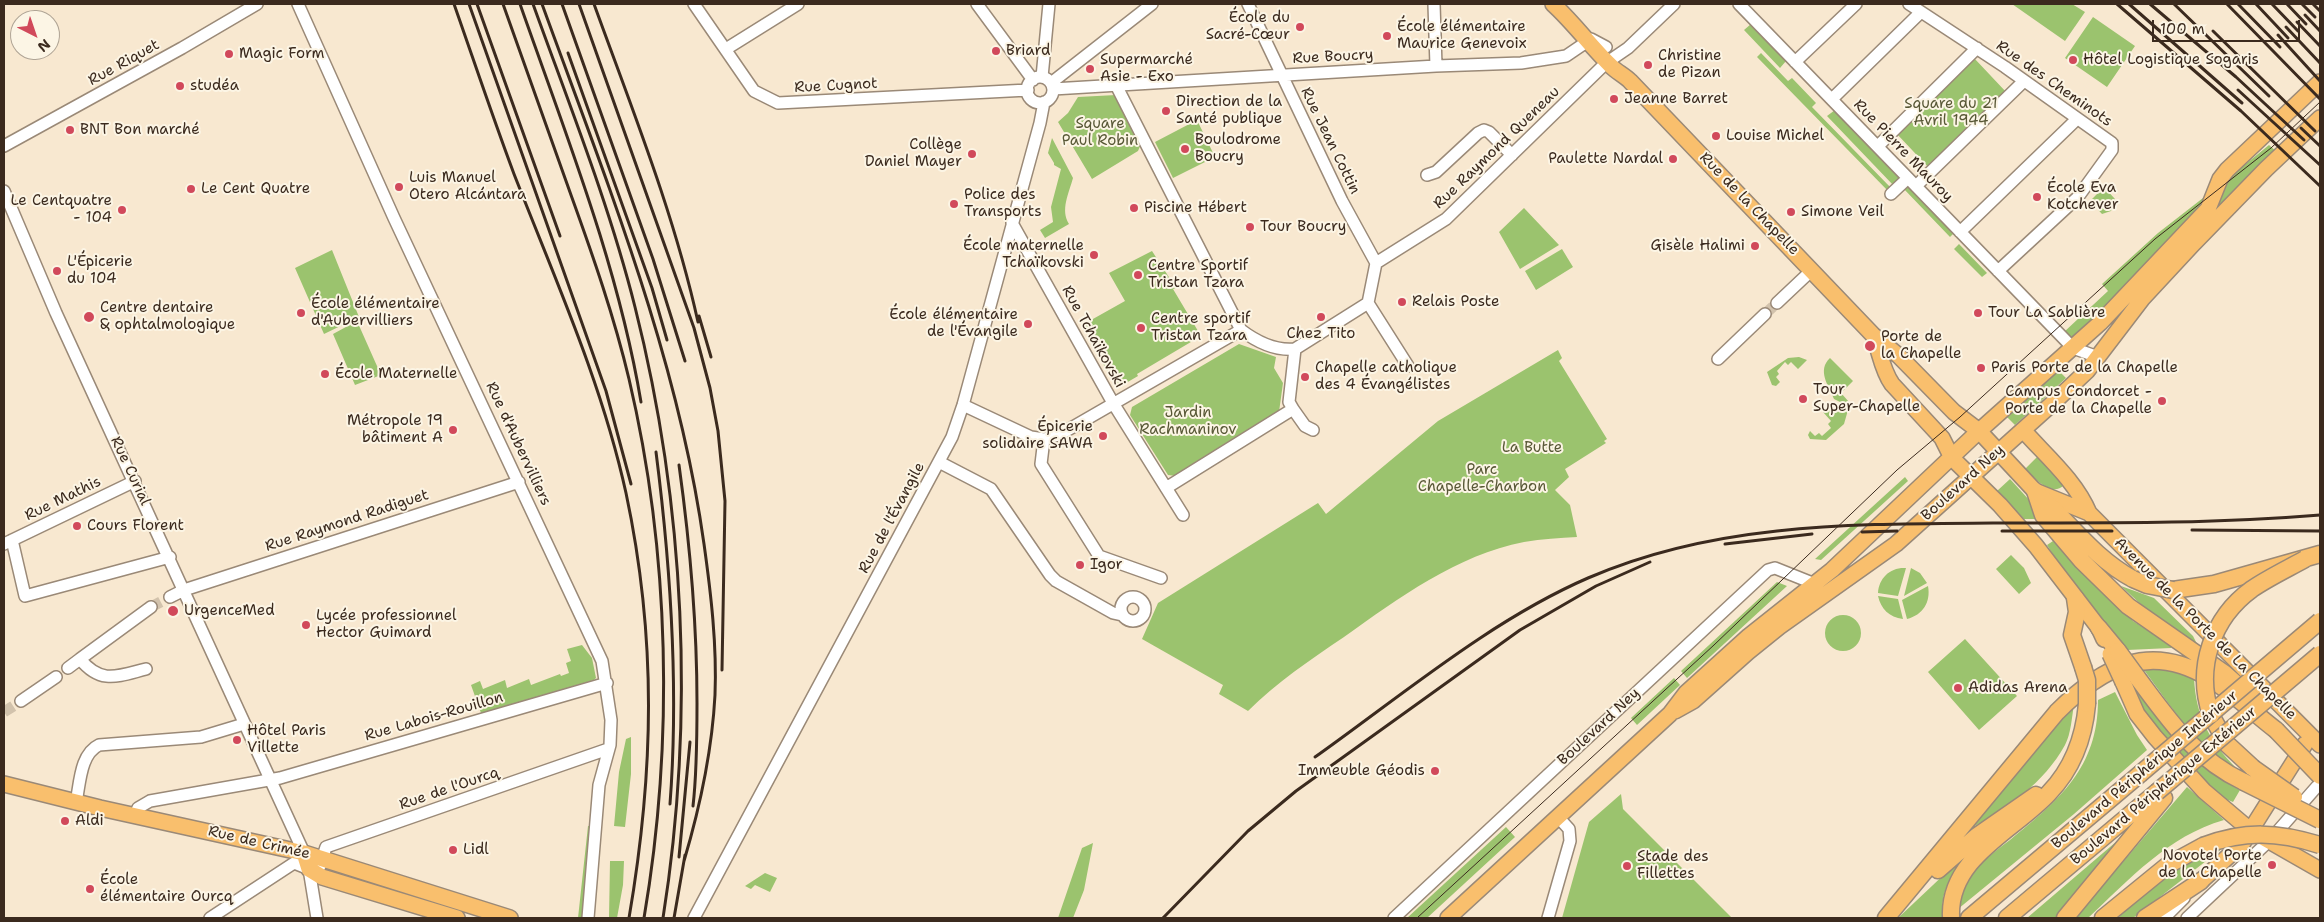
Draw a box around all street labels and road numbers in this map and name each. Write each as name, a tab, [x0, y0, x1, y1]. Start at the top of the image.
street label: Rue Riquet	[85, 36, 163, 90]
street label: Rue des Cheminots	[1992, 37, 2116, 131]
street label: Rue Boucry	[1292, 46, 1374, 68]
street label: Rue Cugnot	[794, 75, 878, 97]
street label: Rue Raymond Queneau	[1430, 83, 1564, 213]
street label: Rue Jean Cottin	[1296, 85, 1364, 197]
street label: Rue Pierre Mauroy	[1849, 96, 1957, 206]
street label: Rue de la Chapelle	[1695, 149, 1803, 259]
street label: Rue Tchaïkovski	[1057, 283, 1129, 391]
street label: Rue d'Aubervilliers	[481, 379, 555, 509]
street label: Rue Curial	[106, 434, 154, 508]
street label: Boulevard Ney	[1918, 441, 2008, 525]
street label: Rue de l'Évangile	[855, 459, 929, 577]
street label: Rue Mathis	[22, 473, 104, 525]
street label: Rue Raymond Radiguet	[263, 486, 431, 556]
street label: Avenue de la Porte de La Chapelle	[2110, 534, 2300, 724]
street label: Boulevard Ney	[1554, 684, 1644, 770]
street label: Boulevard Périphérique Intérieur	[2048, 687, 2242, 853]
street label: Rue Labois-Rouillon	[363, 689, 505, 745]
street label: Boulevard Périphérique Extérieur	[2067, 703, 2261, 869]
street label: Rue de l'Ourcq	[397, 764, 501, 814]
street label: Rue de Crimée	[206, 823, 312, 863]

